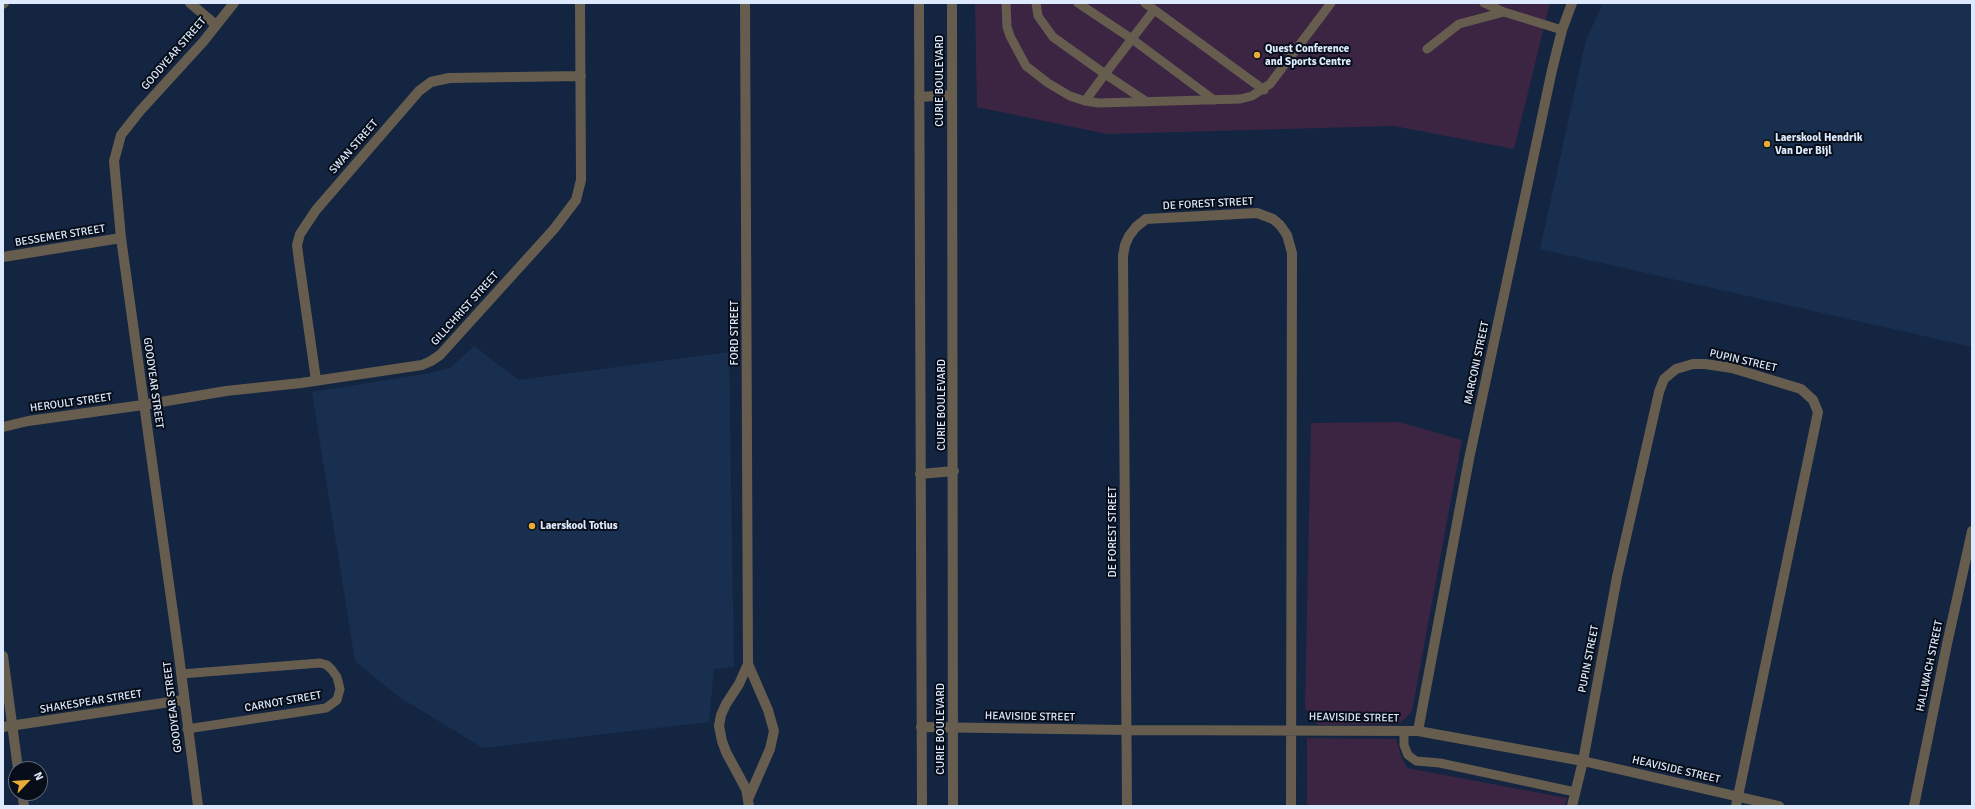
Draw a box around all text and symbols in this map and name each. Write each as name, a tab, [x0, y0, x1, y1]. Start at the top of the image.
street label: GOODYEAR STREET	[139, 15, 209, 93]
street label: CURIE BOULEVARD	[933, 35, 947, 127]
place label: Quest Conference and Sports Centre	[1265, 42, 1351, 68]
marker: Quest Conference and Sports Centre	[1252, 50, 1262, 60]
street label: SWAN STREET	[327, 117, 381, 177]
place label: Laerskool Hendrik Van Der Bijl	[1775, 131, 1863, 157]
marker: Laerskool Hendrik Van Der Bijl	[1762, 139, 1772, 149]
street label: DE FOREST STREET	[1162, 195, 1254, 213]
street label: BESSEMER STREET	[14, 222, 106, 250]
street label: GILLCHRIST STREET	[428, 269, 502, 349]
street label: FORD STREET	[728, 301, 742, 365]
street label: MARCONI STREET	[1462, 320, 1492, 406]
street label: GOODYEAR STREET	[140, 337, 166, 429]
street label: PUPIN STREET	[1708, 347, 1778, 375]
street label: CURIE BOULEVARD	[935, 359, 949, 451]
street label: HEROULT STREET	[29, 391, 113, 415]
street label: DE FOREST STREET	[1106, 487, 1120, 577]
place label: Laerskool Totius	[540, 519, 618, 533]
marker: Laerskool Totius	[527, 521, 537, 531]
street label: HALLWACH STREET	[1914, 619, 1946, 713]
street label: PUPIN STREET	[1576, 624, 1602, 694]
street label: GOODYEAR STREET	[161, 661, 185, 753]
street label: CURIE BOULEVARD	[934, 683, 948, 775]
street label: SHAKESPEAR STREET	[39, 687, 143, 717]
street label: CARNOT STREET	[243, 689, 323, 715]
street label: HEAVISIDE STREET	[985, 710, 1075, 724]
street label: HEAVISIDE STREET	[1309, 711, 1399, 725]
street label: HEAVISIDE STREET	[1631, 753, 1721, 787]
north arrow	[8, 761, 48, 801]
text: N	[31, 770, 46, 782]

